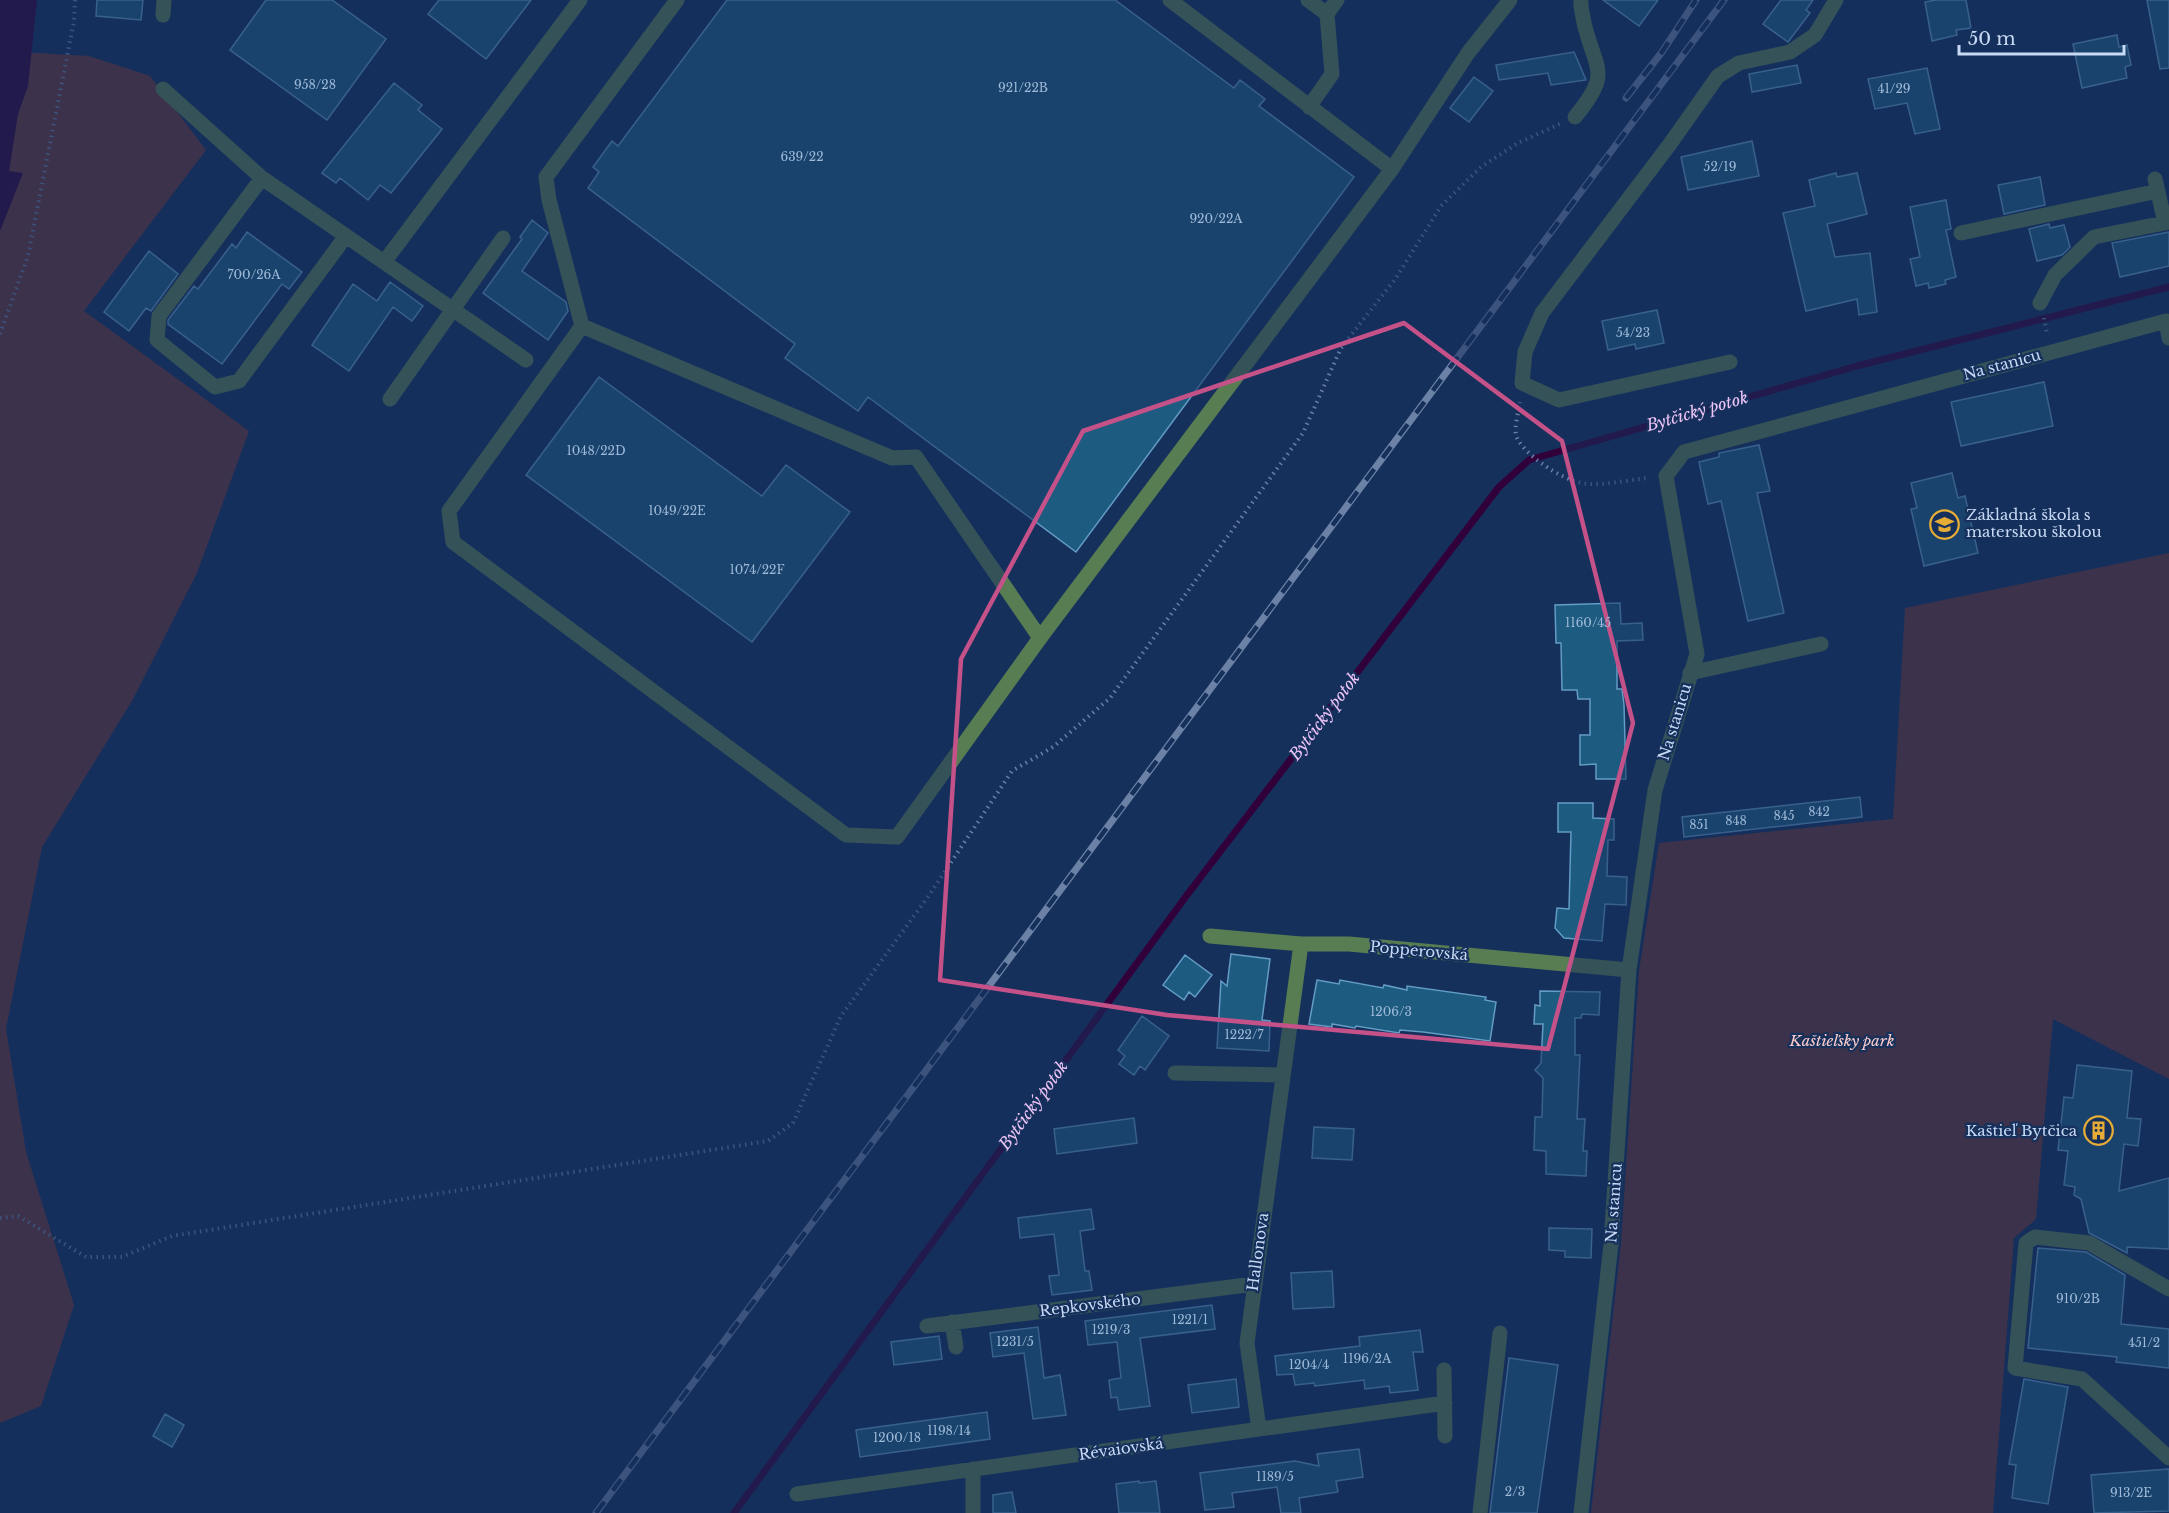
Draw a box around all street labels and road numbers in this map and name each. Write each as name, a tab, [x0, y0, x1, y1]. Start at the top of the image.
street label: Na stanicu	[1961, 345, 2043, 384]
street label: Na stanicu	[1654, 681, 1695, 763]
street label: Popperovská	[1369, 937, 1470, 964]
street label: Na stanicu	[1601, 1163, 1626, 1243]
street label: Hallonova	[1243, 1211, 1272, 1292]
street label: Repkovského	[1038, 1289, 1142, 1320]
street label: Révaiovská	[1077, 1433, 1165, 1464]

